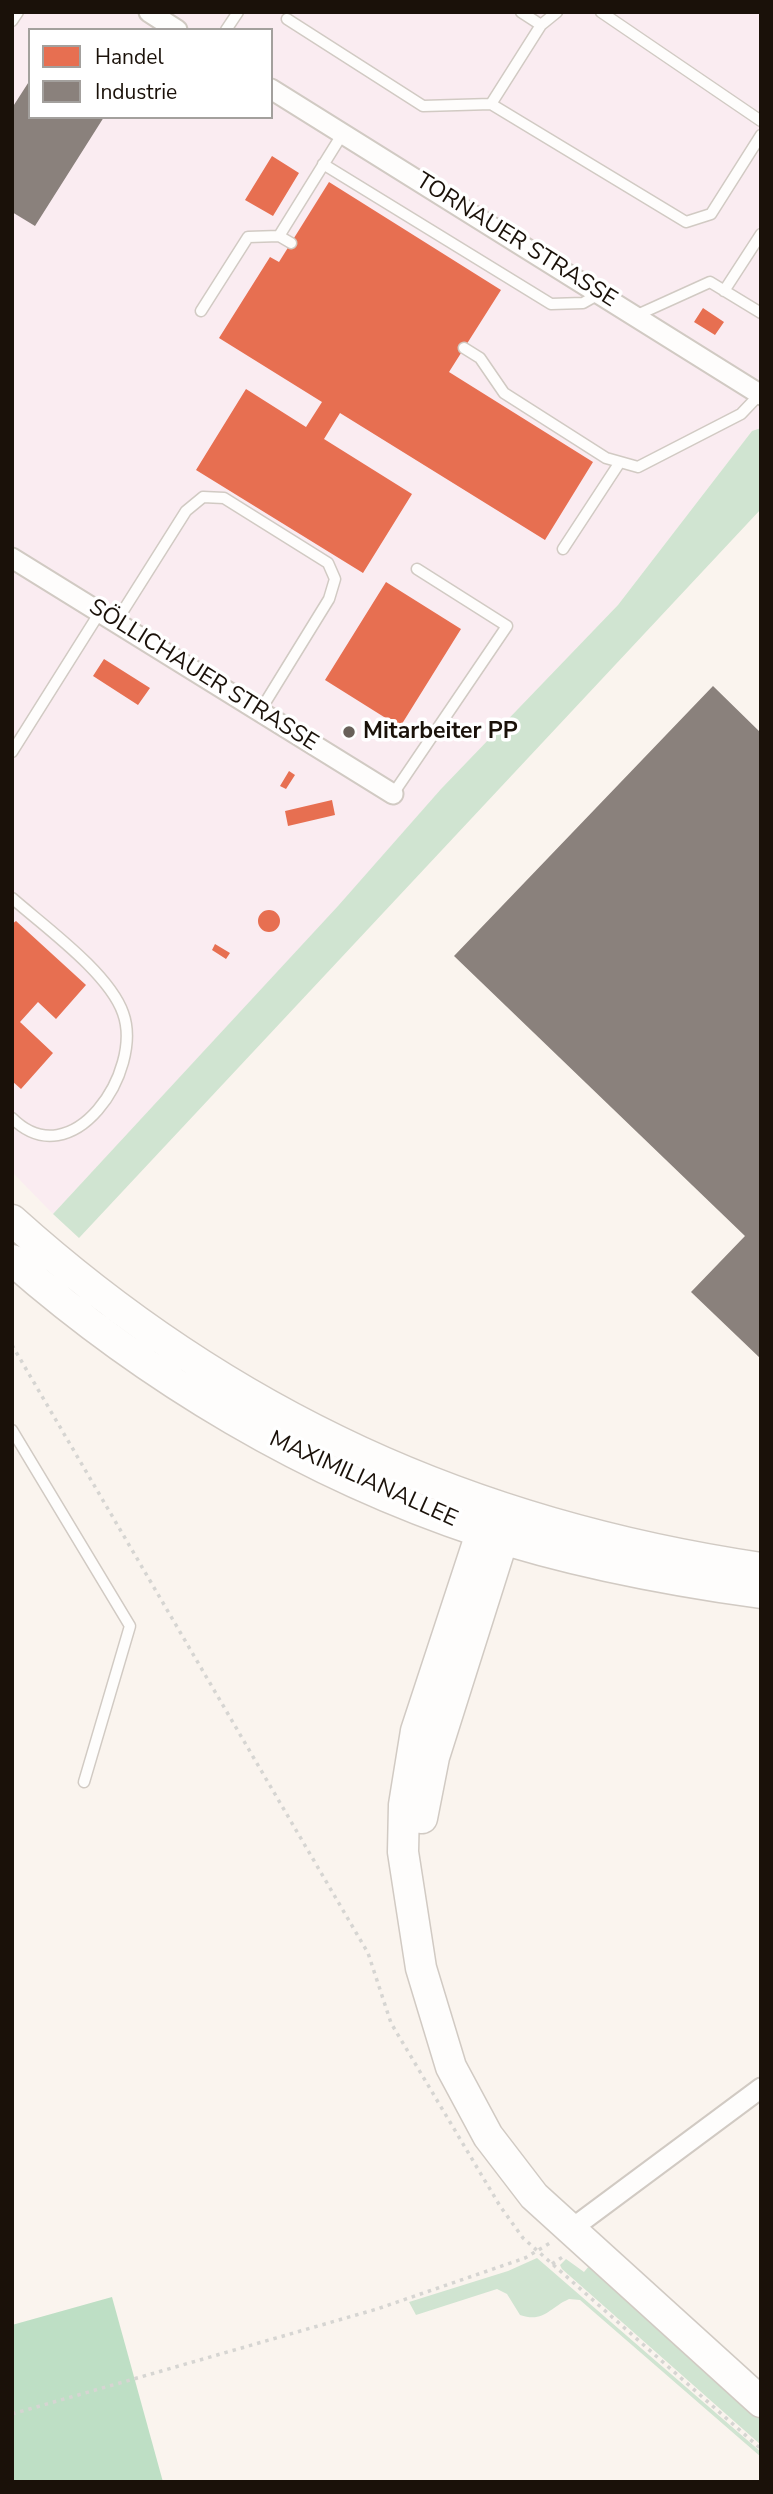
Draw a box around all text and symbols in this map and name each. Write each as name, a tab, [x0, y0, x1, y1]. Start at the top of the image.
legend	[28, 28, 273, 119]
text: Handel	[95, 43, 164, 71]
text: Industrie	[95, 78, 177, 106]
street label: TORNAUER STRASSE	[410, 168, 622, 314]
street label: SÖLLICHAUER STRASSE	[83, 594, 323, 758]
place label: Mitarbeiter PP	[363, 718, 518, 746]
marker: Mitarbeiter PP	[341, 724, 357, 740]
street label: MAXIMILIANALLEE	[265, 1426, 461, 1534]

